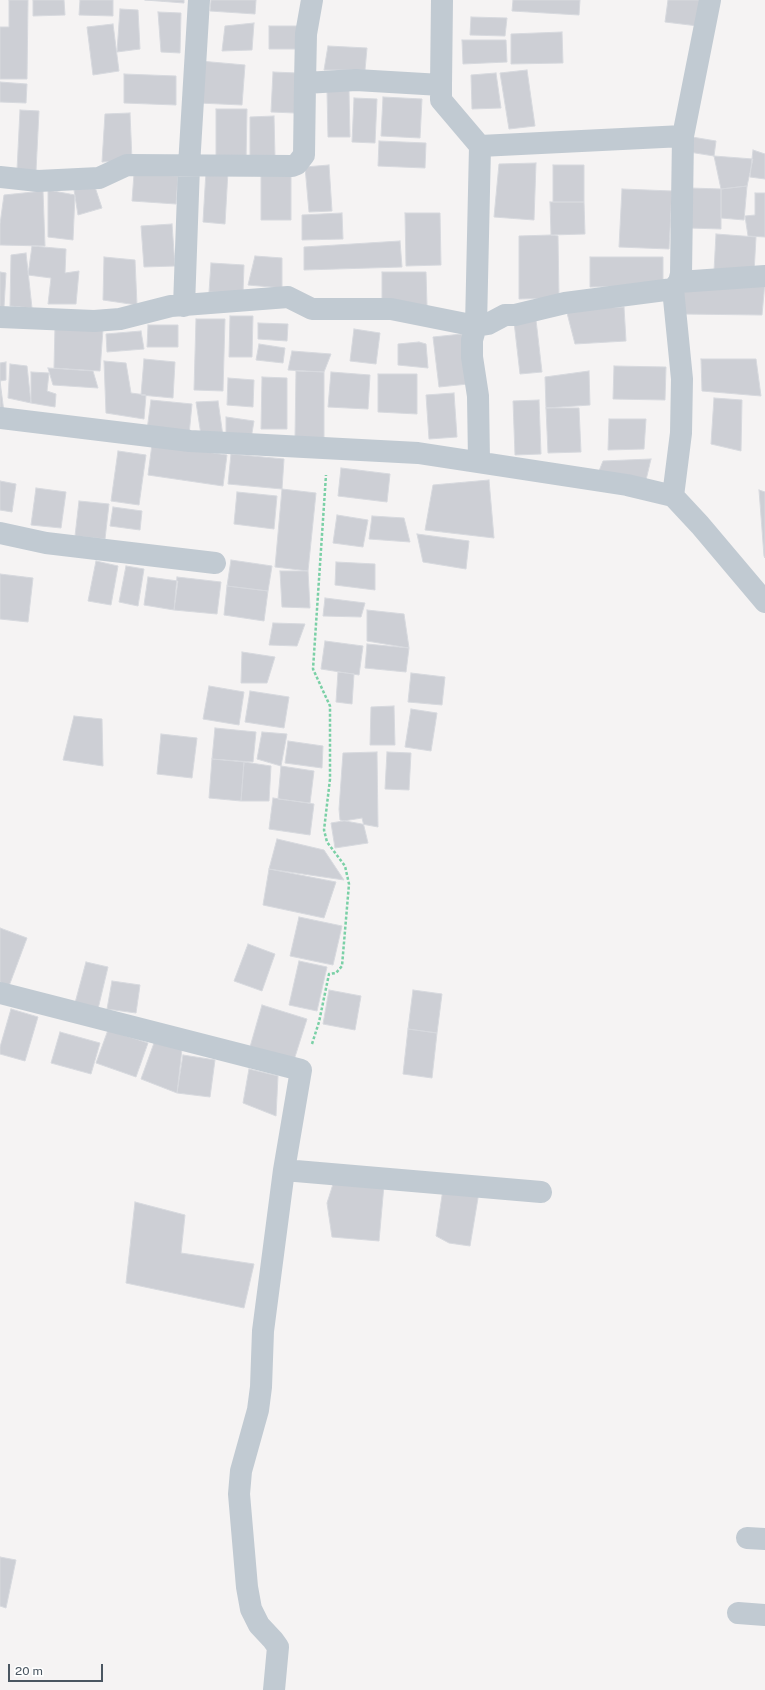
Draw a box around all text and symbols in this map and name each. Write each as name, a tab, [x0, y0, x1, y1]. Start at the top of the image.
scale bar	[10, 1656, 105, 1682]
text: 20 m	[15, 1664, 43, 1678]

